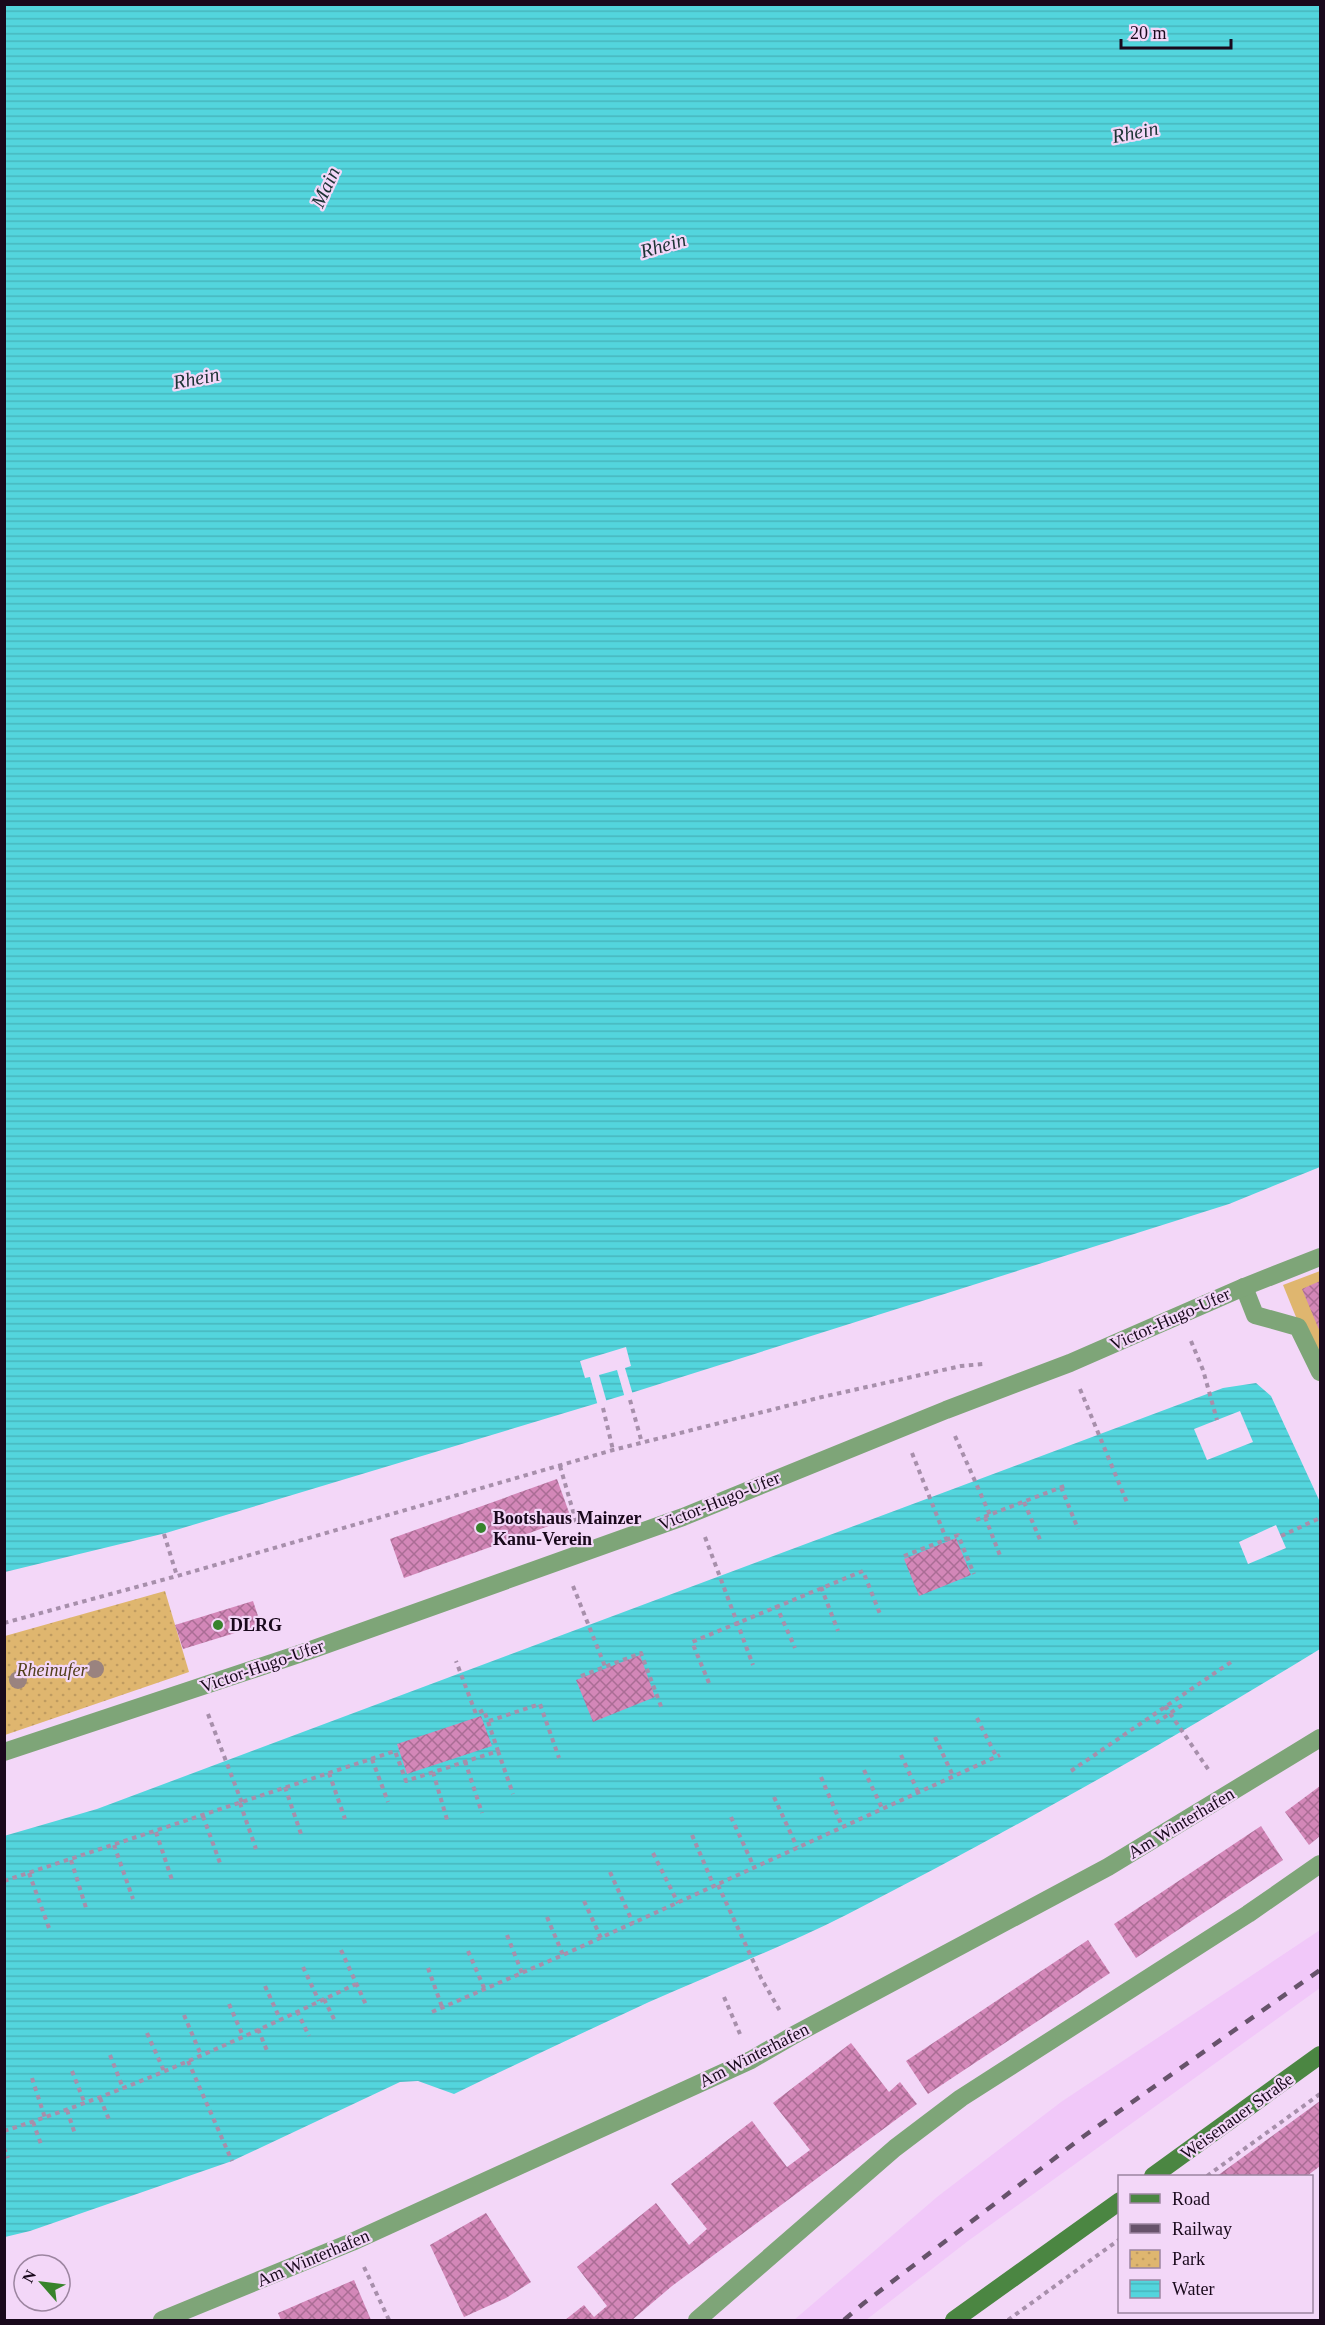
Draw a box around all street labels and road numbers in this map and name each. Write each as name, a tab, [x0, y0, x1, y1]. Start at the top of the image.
street label: Victor-Hugo-Ufer	[1107, 1284, 1233, 1354]
street label: Victor-Hugo-Ufer	[655, 1467, 783, 1535]
street label: Victor-Hugo-Ufer	[198, 1635, 326, 1697]
street label: Am Winterhafen	[1124, 1783, 1238, 1863]
street label: Am Winterhafen	[696, 2019, 812, 2091]
street label: Weisenauer Straße	[1177, 2069, 1297, 2163]
street label: Am Winterhafen	[254, 2225, 372, 2291]

